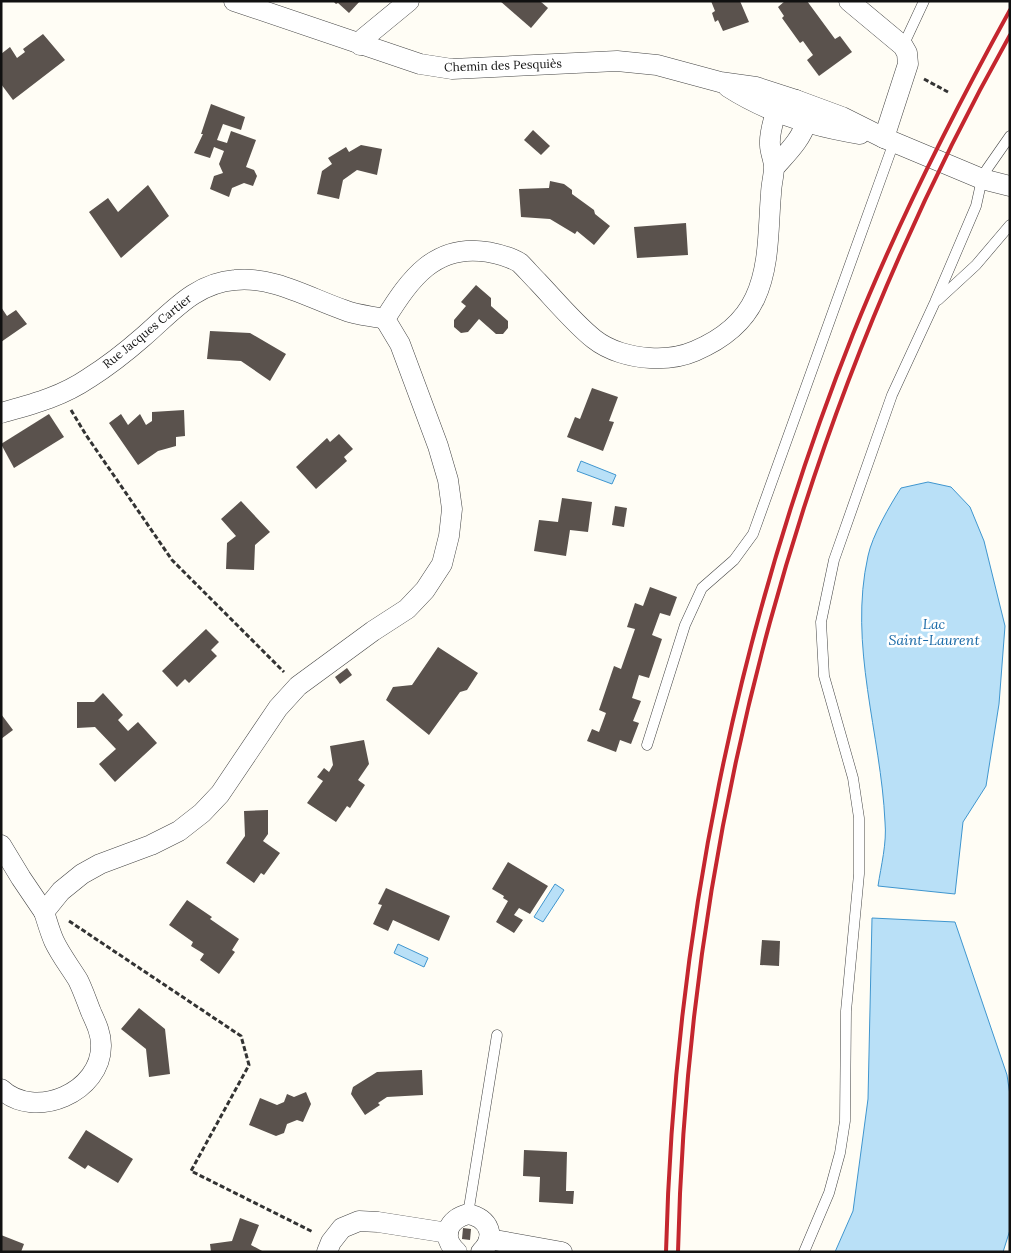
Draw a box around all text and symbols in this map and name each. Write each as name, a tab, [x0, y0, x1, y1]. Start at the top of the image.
street label: Chemin des Pesquiès	[444, 55, 563, 75]
street label: Rue Jacques Cartier	[100, 290, 195, 371]
water label: Lac Saint-Laurent	[889, 615, 980, 649]

